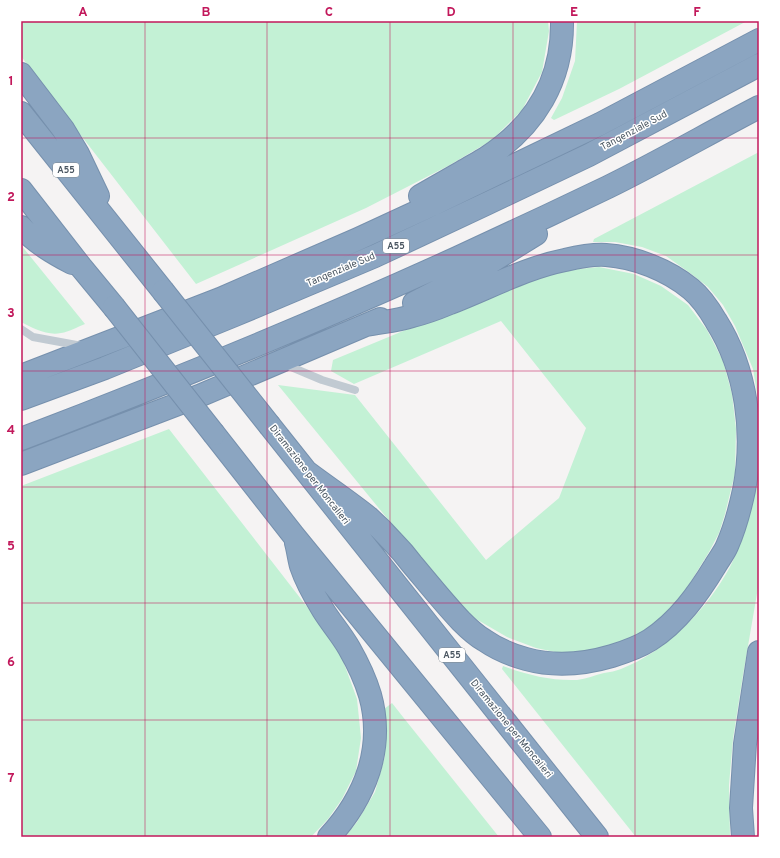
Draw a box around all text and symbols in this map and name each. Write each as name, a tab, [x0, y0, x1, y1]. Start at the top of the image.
text: A	[78, 5, 88, 21]
text: B	[202, 5, 211, 21]
text: C	[325, 5, 333, 21]
text: D	[446, 5, 456, 21]
text: E	[570, 5, 578, 21]
text: F	[693, 5, 701, 21]
text: 1	[8, 74, 14, 90]
street label: Tangenziale Sud	[599, 108, 669, 154]
road number: A55	[53, 163, 79, 177]
text: 2	[7, 190, 15, 206]
road number: A55	[383, 239, 409, 253]
street label: Tangenziale Sud	[305, 250, 377, 290]
text: 3	[7, 306, 15, 322]
text: 4	[7, 423, 15, 439]
street label: Diramazione per Moncalieri	[266, 423, 352, 527]
text: 5	[7, 539, 15, 555]
road number: A55	[439, 648, 465, 662]
text: 6	[7, 655, 15, 671]
street label: Diramazione per Moncalieri	[467, 677, 555, 781]
text: 7	[8, 771, 15, 787]

